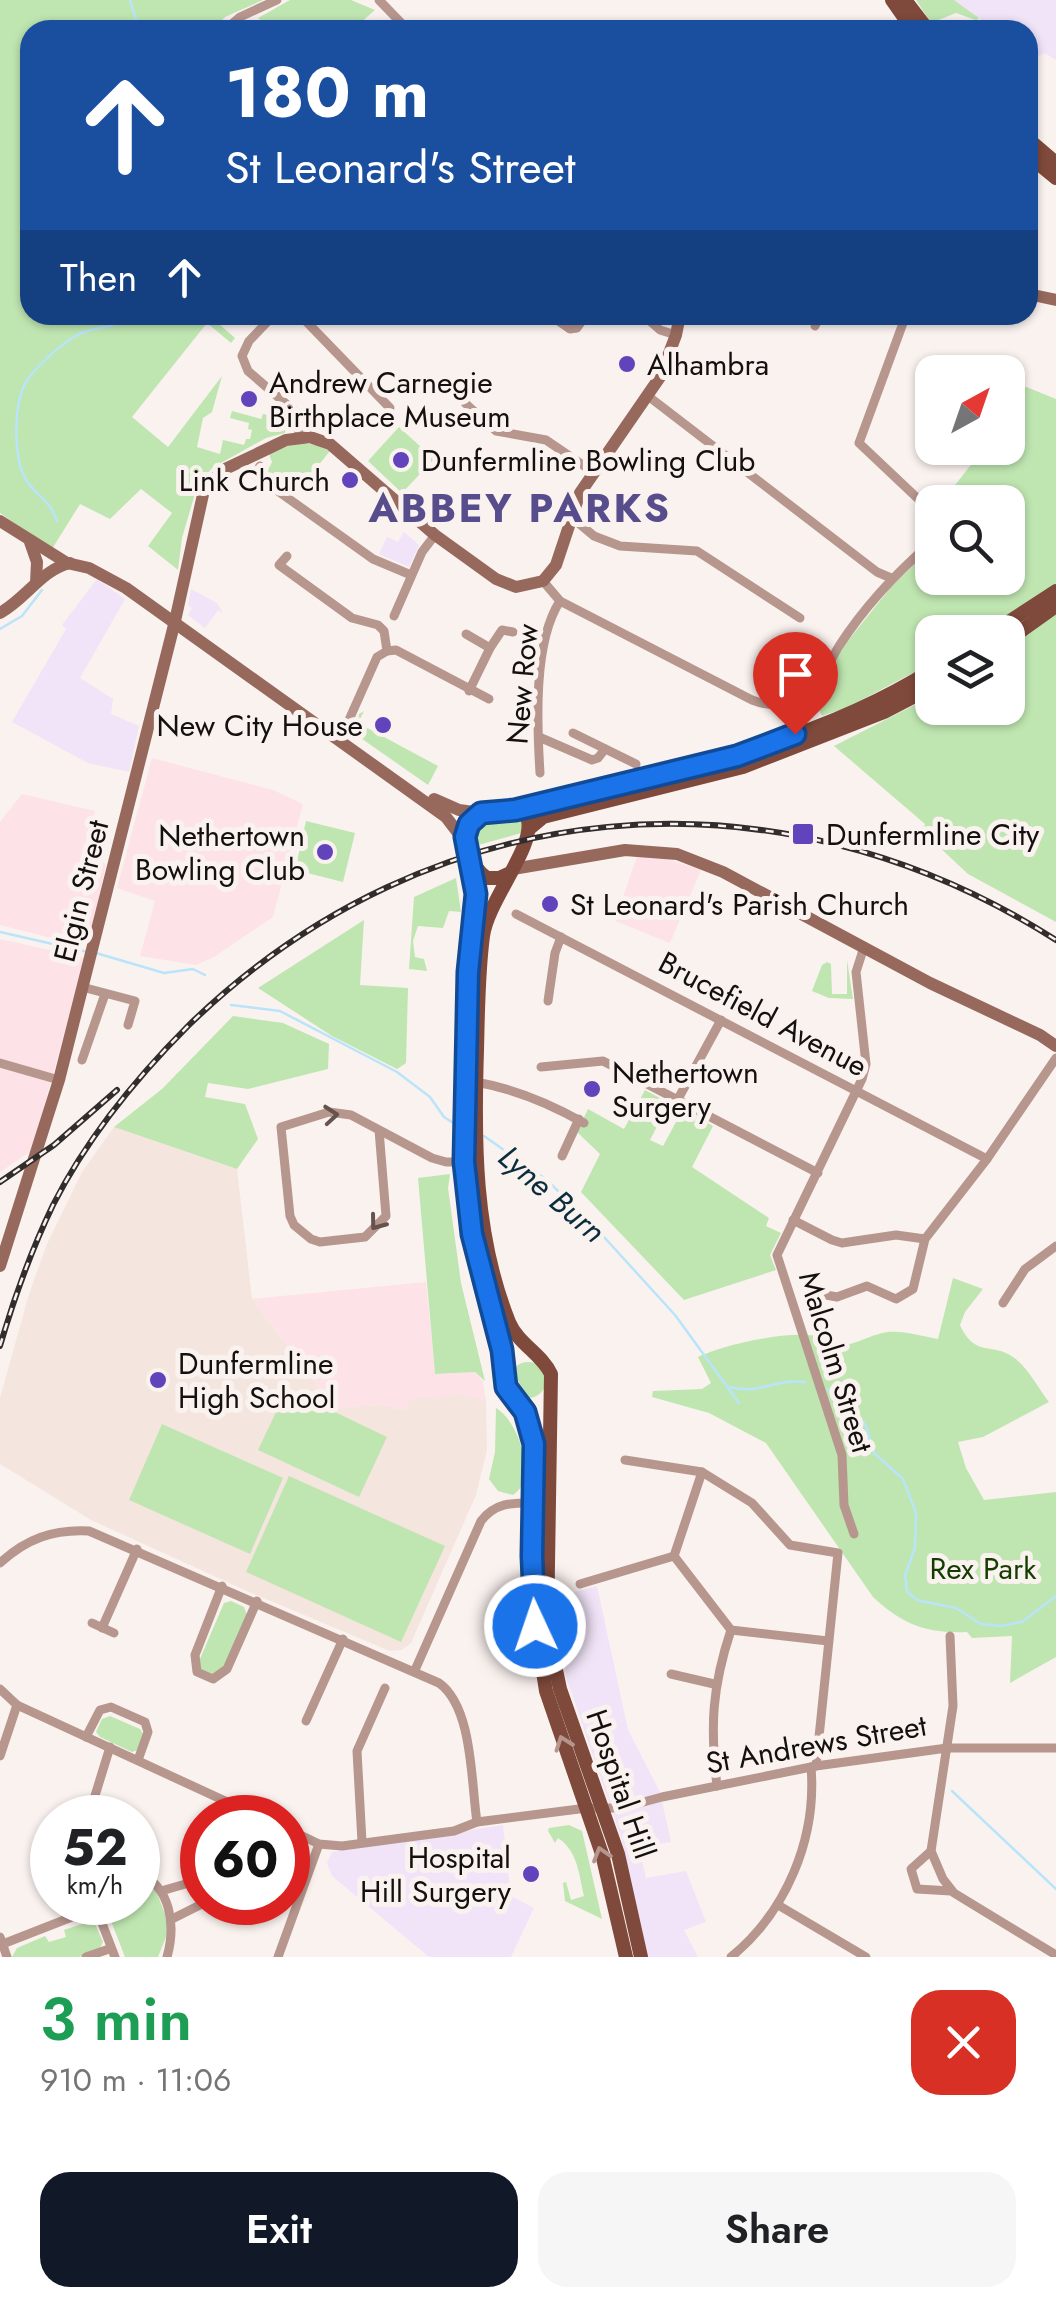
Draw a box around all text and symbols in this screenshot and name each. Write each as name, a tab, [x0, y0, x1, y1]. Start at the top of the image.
text: 180 m	[225, 42, 429, 143]
icon: ahead	[60, 60, 190, 190]
text: St Leonard's Street	[225, 135, 576, 200]
text: Then	[60, 250, 137, 305]
icon: ahead	[157, 250, 212, 305]
place label: Alhambra	[647, 343, 769, 386]
marker: Alhambra	[616, 353, 638, 375]
north arrow	[915, 355, 1025, 465]
map controls	[915, 355, 1025, 725]
place label: Andrew Carnegie Birthplace Museum	[269, 361, 511, 438]
marker: Andrew Carnegie Birthplace Museum	[238, 388, 260, 410]
place label: Dunfermline Bowling Club	[421, 439, 755, 482]
marker: Dunfermline Bowling Club	[390, 449, 412, 471]
place label: Link Church	[179, 459, 330, 502]
marker: Link Church	[339, 469, 361, 491]
district label: ABBEY PARKS	[368, 479, 671, 537]
button: search	[915, 485, 1025, 595]
button: layers	[915, 615, 1025, 725]
street label: New Row	[495, 621, 549, 746]
pin	[753, 632, 838, 735]
icon: arrive	[768, 647, 823, 702]
place label: New City House	[156, 704, 363, 747]
marker: New City House	[372, 714, 394, 736]
place label: Dunfermline City	[826, 813, 1040, 856]
place label: Nethertown Bowling Club	[135, 814, 305, 891]
street label: Elgin Street	[43, 815, 120, 966]
marker: Dunfermline City	[790, 821, 816, 847]
marker: Nethertown Bowling Club	[314, 841, 336, 863]
place label: St Leonard's Parish Church	[570, 883, 909, 926]
marker: St Leonard's Parish Church	[539, 893, 561, 915]
street label: Brucefield Avenue	[651, 941, 875, 1087]
place label: Nethertown Surgery	[612, 1051, 759, 1128]
marker: Nethertown Surgery	[581, 1078, 603, 1100]
one-way arrow	[323, 1105, 339, 1126]
water label: Lyne Burn	[488, 1134, 616, 1254]
one-way arrow	[371, 1211, 389, 1230]
street label: Malcolm Street	[788, 1266, 884, 1459]
place label: Dunfermline High School	[178, 1342, 335, 1419]
marker: Dunfermline High School	[147, 1369, 169, 1391]
park label: Rex Park	[930, 1547, 1037, 1590]
position arrow	[483, 1574, 587, 1678]
street label: St Andrews Street	[702, 1703, 930, 1785]
street label: Hospital Hill	[575, 1704, 667, 1864]
one-way arrow	[554, 1736, 575, 1753]
speed limit sign: 60	[180, 1795, 310, 1925]
text: 52	[62, 1811, 128, 1884]
place label: Hospital Hill Surgery	[360, 1836, 512, 1913]
one-way arrow	[592, 1846, 613, 1863]
marker: Hospital Hill Surgery	[520, 1863, 542, 1885]
text: km/h	[67, 1867, 123, 1903]
text: 3 min	[40, 1976, 192, 2063]
button: close	[911, 1990, 1016, 2095]
text: 910 m · 11:06	[40, 2057, 231, 2103]
button: Exit	[40, 2172, 518, 2287]
button: Share	[538, 2172, 1016, 2287]

